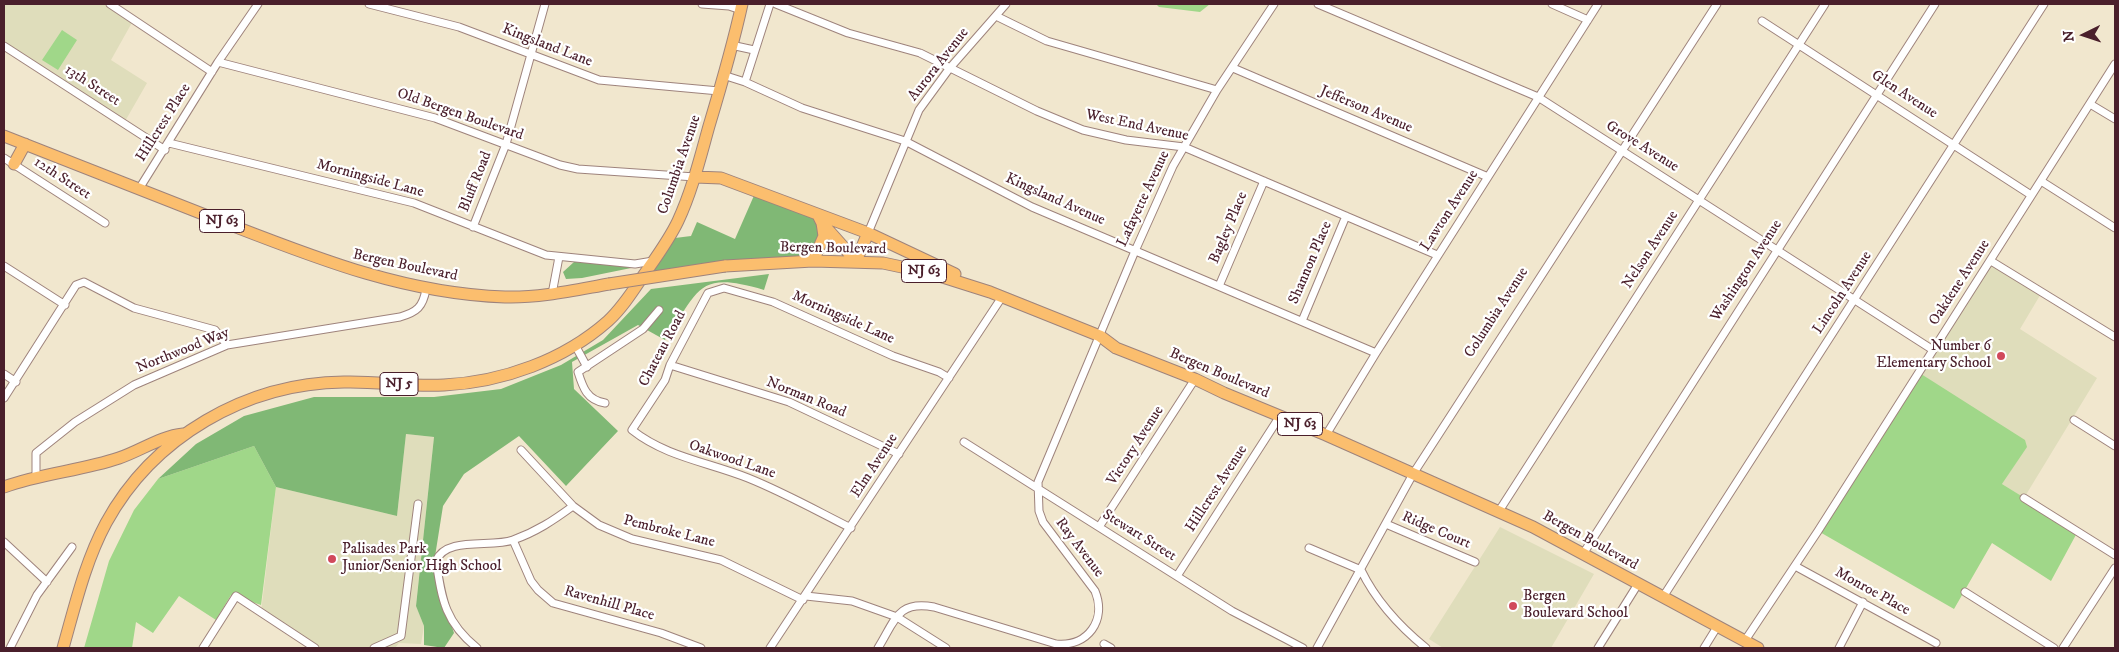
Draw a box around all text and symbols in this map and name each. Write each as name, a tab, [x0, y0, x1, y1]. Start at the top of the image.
north arrow	[2059, 10, 2109, 60]
street label: Kingsland Lane	[499, 21, 595, 71]
street label: Aurora Avenue	[905, 25, 973, 105]
text: N	[2060, 30, 2078, 42]
street label: 13th Street	[61, 61, 123, 111]
street label: Glen Avenue	[1867, 67, 1941, 123]
street label: Hillcrest Place	[133, 81, 195, 165]
street label: Jefferson Avenue	[1317, 82, 1415, 138]
street label: Old Bergen Boulevard	[395, 85, 525, 145]
street label: West End Avenue	[1084, 106, 1190, 146]
street label: Columbia Avenue	[655, 113, 705, 217]
street label: Grove Avenue	[1602, 117, 1682, 177]
street label: Lafayette Avenue	[1114, 148, 1174, 250]
street label: Bluff Road	[456, 149, 496, 215]
street label: 12th Street	[30, 154, 94, 204]
street label: Morningside Lane	[314, 156, 426, 202]
street label: Lawton Avenue	[1417, 167, 1483, 255]
street label: Kingsland Avenue	[1002, 170, 1108, 230]
street label: Bagley Place	[1206, 189, 1252, 267]
street label: Nelson Avenue	[1619, 208, 1683, 292]
road number: NJ 63	[200, 210, 244, 232]
street label: Washington Avenue	[1707, 217, 1787, 325]
street label: Shannon Place	[1285, 219, 1337, 307]
street label: Oakdene Avenue	[1926, 237, 1994, 329]
street label: Bergen Boulevard	[780, 239, 886, 259]
street label: Bergen Boulevard	[351, 246, 459, 286]
street label: Lincoln Avenue	[1810, 248, 1876, 338]
road number: NJ 63	[902, 260, 946, 282]
street label: Columbia Avenue	[1461, 265, 1533, 361]
street label: Morningside Lane	[789, 287, 897, 349]
street label: Chateau Road	[636, 308, 690, 390]
street label: Northwood Way	[134, 324, 232, 378]
place label: Number 6 Elementary School	[1876, 338, 1991, 373]
street label: Bergen Boulevard	[1166, 345, 1272, 403]
marker: Number 6 Elementary School	[1995, 350, 2007, 362]
road number: NJ 5	[380, 372, 418, 396]
street label: Norman Road	[763, 374, 849, 422]
street label: Victory Avenue	[1104, 403, 1168, 489]
road number: NJ 63	[1278, 412, 1322, 436]
street label: Elm Avenue	[848, 431, 902, 501]
street label: Oakwood Lane	[686, 437, 778, 483]
street label: Hillcrest Avenue	[1182, 442, 1252, 536]
street label: Stewart Street	[1099, 506, 1179, 566]
street label: Bergen Boulevard	[1539, 507, 1641, 575]
street label: Ridge Court	[1399, 508, 1473, 554]
street label: Pembroke Lane	[621, 512, 717, 552]
street label: Ray Avenue	[1051, 515, 1107, 581]
place label: Palisades Park Junior/Senior High School	[342, 541, 501, 576]
marker: Palisades Park Junior/Senior High School	[326, 553, 338, 565]
street label: Monroe Place	[1831, 564, 1913, 620]
street label: Ravenhill Place	[562, 583, 656, 625]
place label: Bergen Boulevard School	[1523, 588, 1628, 623]
marker: Bergen Boulevard School	[1507, 600, 1519, 612]

